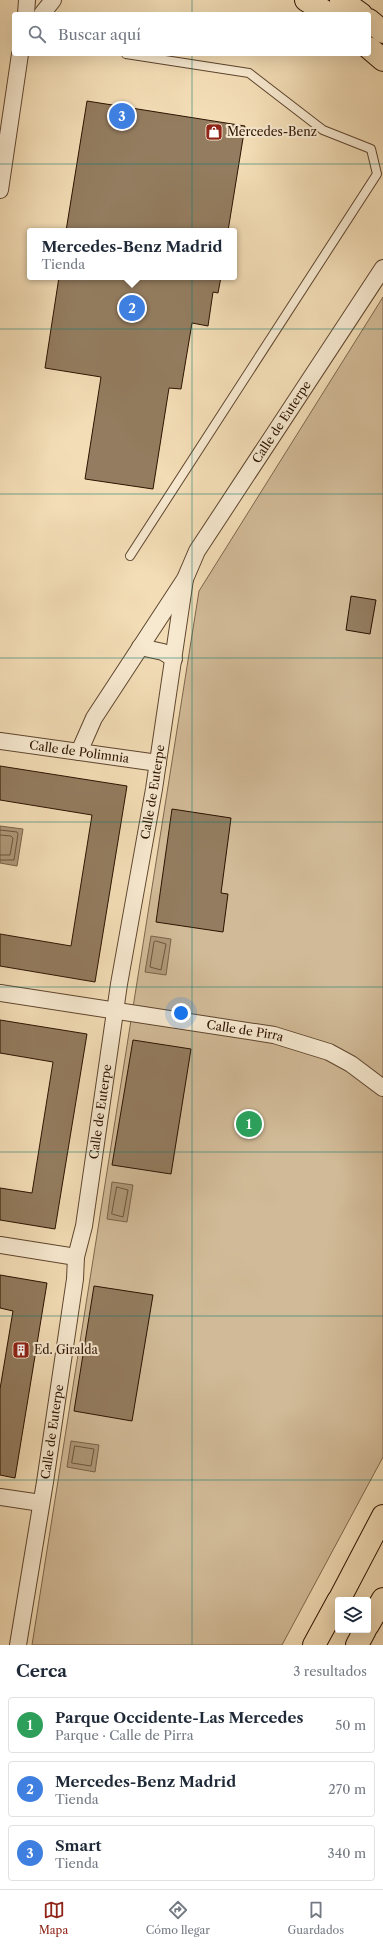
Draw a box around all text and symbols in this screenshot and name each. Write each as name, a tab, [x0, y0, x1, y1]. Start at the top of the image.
search box	[12, 12, 371, 56]
icon: search	[26, 23, 48, 45]
text: Buscar aquí	[58, 25, 141, 44]
pin: 3	[109, 101, 135, 131]
shop icon: Mercedes-Benz	[204, 122, 224, 142]
place label: Mercedes-Benz	[227, 124, 317, 139]
popup	[27, 228, 237, 280]
text: Mercedes-Benz Madrid	[41, 237, 223, 256]
text: Tienda	[41, 256, 85, 272]
pin: 2	[119, 293, 145, 323]
street label: Calle de Euterpe	[249, 377, 314, 466]
street label: Calle de Polimnia	[28, 737, 131, 766]
street label: Calle de Euterpe	[137, 743, 168, 840]
your location	[171, 1003, 191, 1023]
street label: Calle de Pirra	[206, 1017, 286, 1045]
street label: Calle de Euterpe	[86, 1063, 114, 1160]
pin: 1	[236, 1109, 262, 1139]
building icon: Ed. Giralda	[11, 1340, 31, 1360]
place label: Ed. Giralda	[34, 1342, 98, 1357]
street label: Calle de Euterpe	[38, 1383, 66, 1480]
map controls	[335, 1597, 371, 1633]
button: layers	[335, 1597, 371, 1633]
text: Cerca	[16, 1661, 67, 1681]
text: 3 resultados	[293, 1663, 367, 1679]
text: Parque Occidente-Las Mercedes	[55, 1708, 303, 1727]
text: 1	[27, 1717, 33, 1733]
text: 50 m	[335, 1717, 366, 1733]
text: Parque · Calle de Pirra	[55, 1727, 194, 1743]
text: Mercedes-Benz Madrid	[55, 1772, 236, 1791]
text: 2	[26, 1781, 34, 1797]
text: 270 m	[328, 1781, 366, 1797]
text: Tienda	[55, 1791, 99, 1807]
text: Smart	[55, 1836, 102, 1855]
text: 3	[26, 1845, 34, 1861]
text: 340 m	[328, 1845, 366, 1861]
text: Tienda	[55, 1855, 99, 1871]
tab: Mapa	[39, 1899, 68, 1937]
tab: Cómo llegar	[146, 1899, 210, 1937]
tab: Guardados	[287, 1899, 344, 1937]

